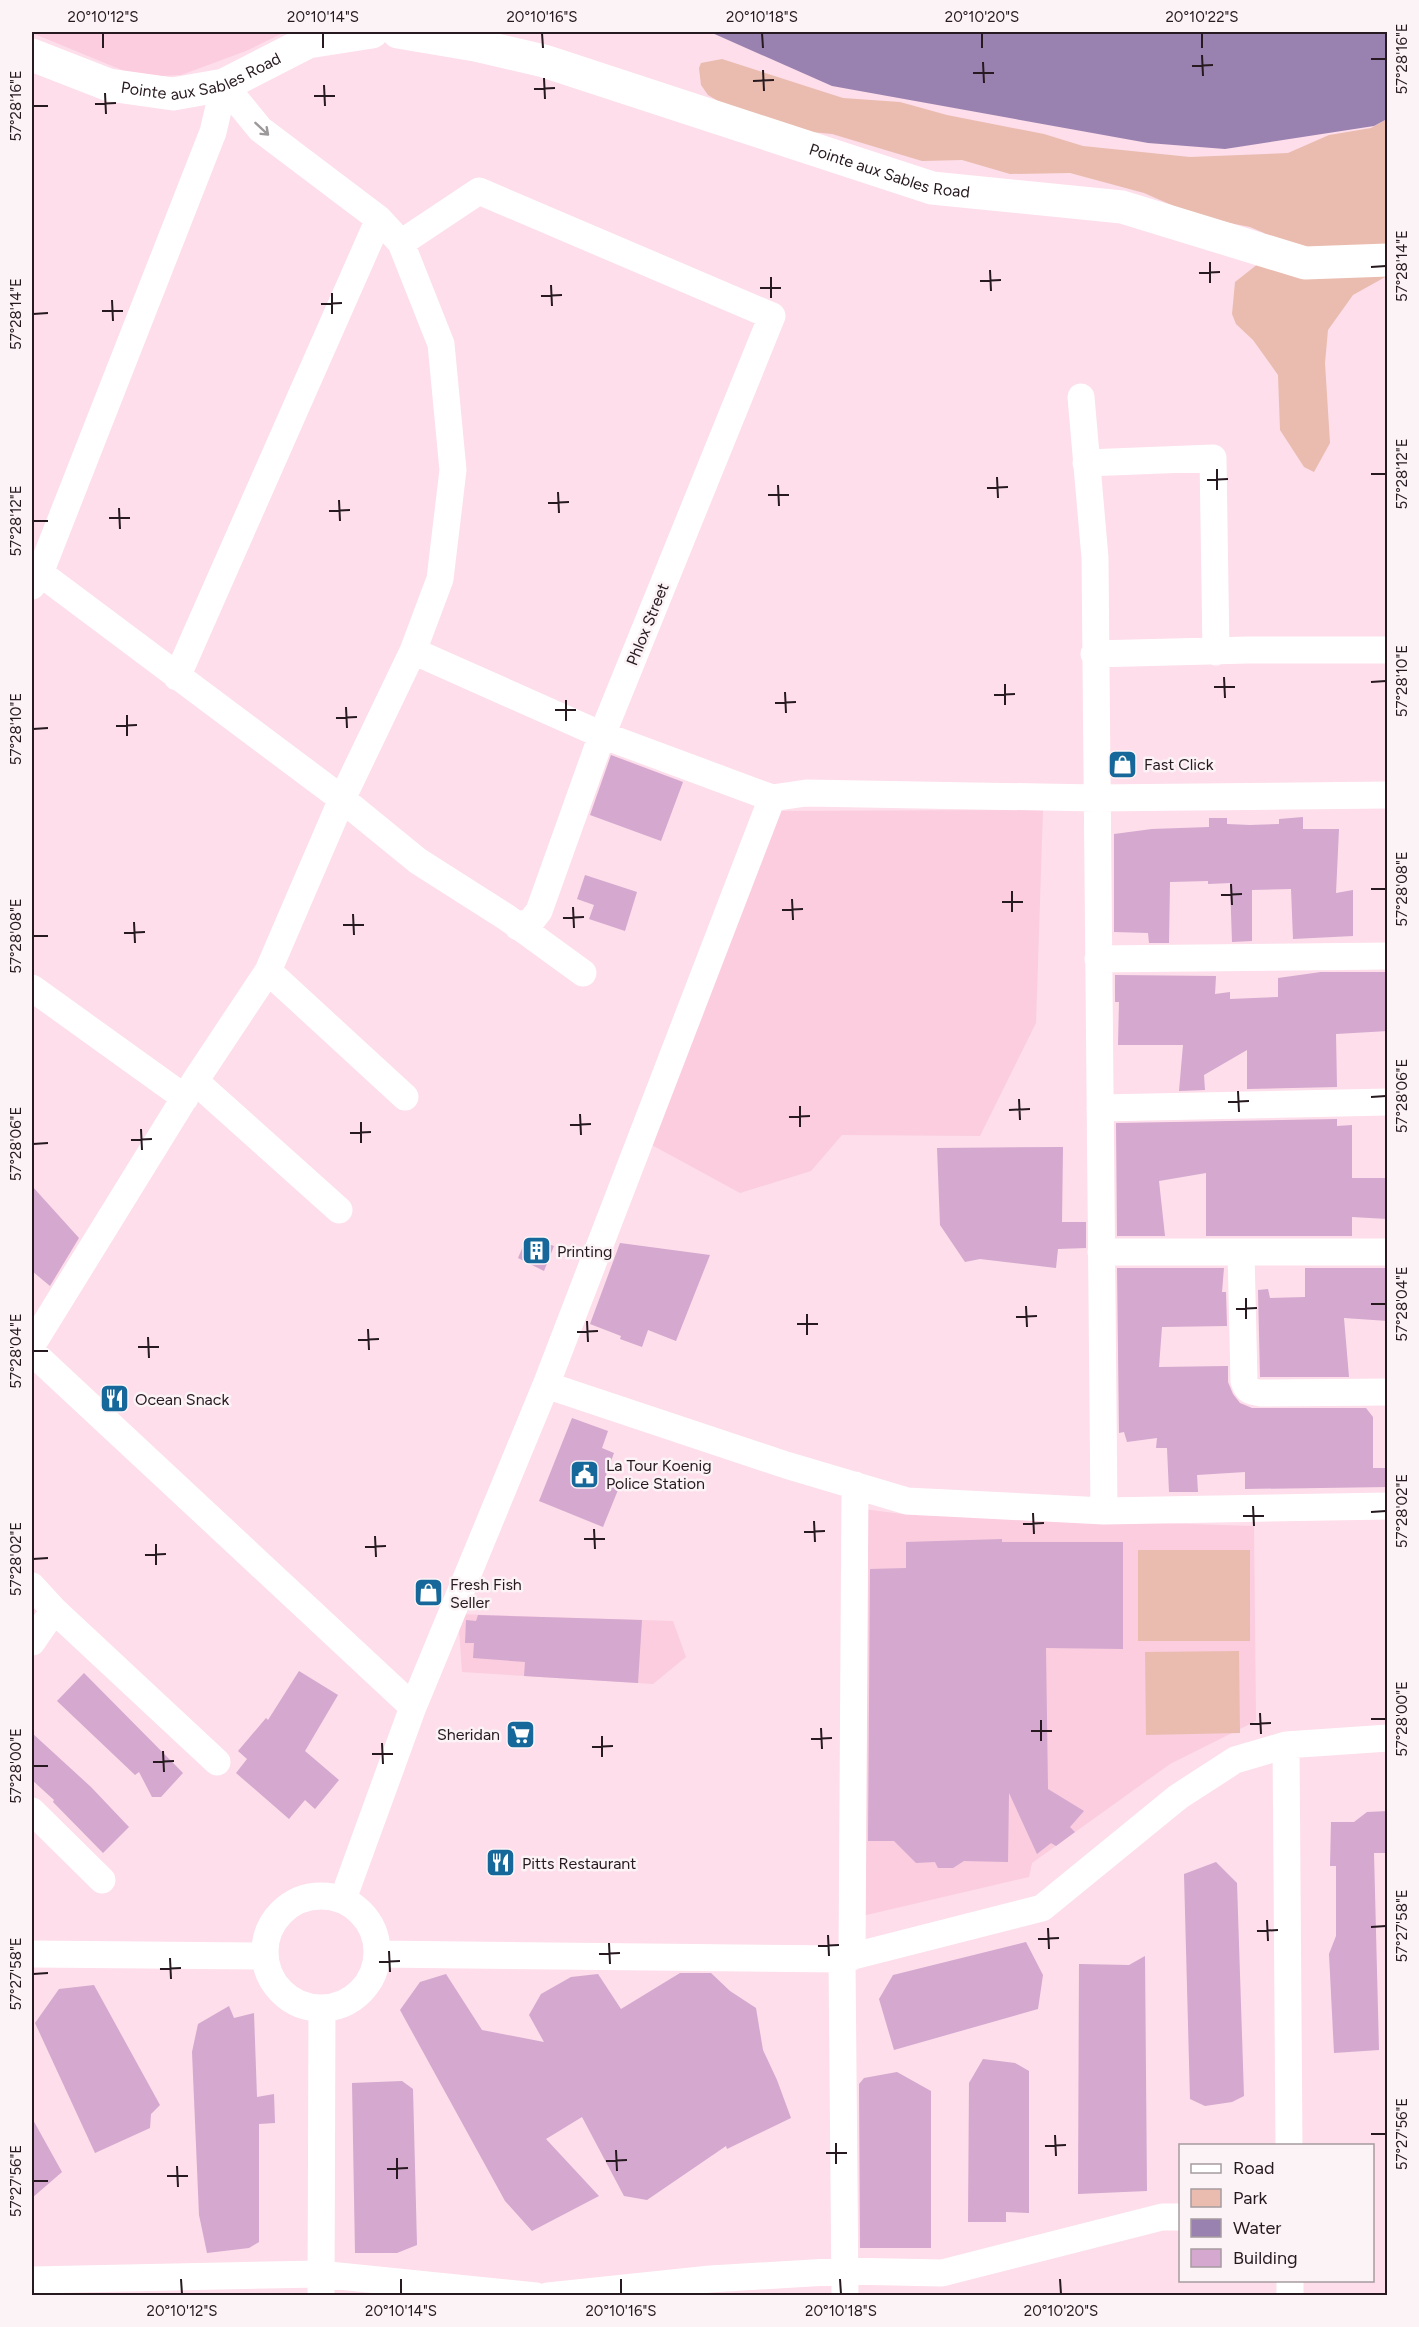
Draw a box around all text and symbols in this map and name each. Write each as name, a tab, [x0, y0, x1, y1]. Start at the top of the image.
text: 20°10'12"S	[68, 8, 138, 26]
text: 20°10'14"S	[287, 8, 359, 26]
text: 20°10'16"S	[506, 8, 578, 26]
text: 20°10'18"S	[726, 8, 798, 26]
text: 20°10'20"S	[945, 8, 1019, 26]
text: 20°10'22"S	[1165, 8, 1239, 26]
text: 57°28'16"E	[1393, 23, 1411, 95]
street label: Pointe aux Sables Road	[120, 49, 284, 104]
text: 57°28'16"E	[7, 70, 25, 142]
one-way arrow	[254, 122, 269, 136]
street label: Pointe aux Sables Road	[807, 140, 971, 202]
text: 57°28'14"E	[1393, 230, 1411, 302]
text: 57°28'14"E	[7, 278, 25, 350]
text: 57°28'12"E	[1393, 438, 1411, 510]
text: 57°28'12"E	[7, 485, 25, 557]
street label: Phlox Street	[622, 580, 673, 668]
text: 57°28'10"E	[1393, 645, 1411, 717]
text: 57°28'10"E	[7, 693, 25, 765]
shop icon: Fast Click	[1107, 748, 1139, 780]
place label: Fast Click	[1144, 755, 1214, 774]
text: 57°28'08"E	[1393, 851, 1411, 927]
text: 57°28'08"E	[7, 898, 25, 974]
text: 57°28'06"E	[1393, 1059, 1411, 1133]
text: 57°28'06"E	[7, 1107, 25, 1181]
building icon: Printing	[520, 1235, 552, 1267]
place label: Printing	[557, 1242, 612, 1261]
text: 57°28'04"E	[1393, 1266, 1411, 1342]
text: 57°28'04"E	[7, 1313, 25, 1389]
restaurant icon: Ocean Snack	[98, 1383, 130, 1415]
place label: Ocean Snack	[135, 1390, 229, 1409]
place label: La Tour Koenig Police Station	[606, 1456, 712, 1493]
public building icon: La Tour Koenig Police Station	[569, 1458, 601, 1490]
text: 57°28'02"E	[1393, 1474, 1411, 1548]
text: 57°28'02"E	[7, 1522, 25, 1596]
place label: Fresh Fish Seller	[450, 1575, 522, 1612]
shop icon: Fresh Fish Seller	[413, 1577, 445, 1609]
text: 57°28'00"E	[1393, 1681, 1411, 1757]
supermarket icon: Sheridan	[505, 1718, 537, 1750]
place label: Sheridan	[437, 1725, 500, 1744]
text: 57°28'00"E	[7, 1728, 25, 1804]
restaurant icon: Pitts Restaurant	[485, 1847, 517, 1879]
place label: Pitts Restaurant	[522, 1854, 636, 1873]
text: 57°27'58"E	[1393, 1889, 1411, 1963]
text: 57°27'58"E	[7, 1937, 25, 2011]
text: 57°27'56"E	[1393, 2098, 1411, 2170]
legend	[1179, 2144, 1374, 2282]
text: 57°27'56"E	[7, 2145, 25, 2217]
text: Road	[1233, 2157, 1274, 2179]
text: Park	[1233, 2187, 1268, 2209]
text: Water	[1233, 2217, 1281, 2239]
text: Building	[1233, 2247, 1298, 2269]
text: 20°10'12"S	[147, 2302, 217, 2320]
text: 20°10'14"S	[365, 2302, 437, 2320]
text: 20°10'16"S	[585, 2302, 657, 2320]
text: 20°10'18"S	[805, 2302, 877, 2320]
text: 20°10'20"S	[1024, 2302, 1098, 2320]

